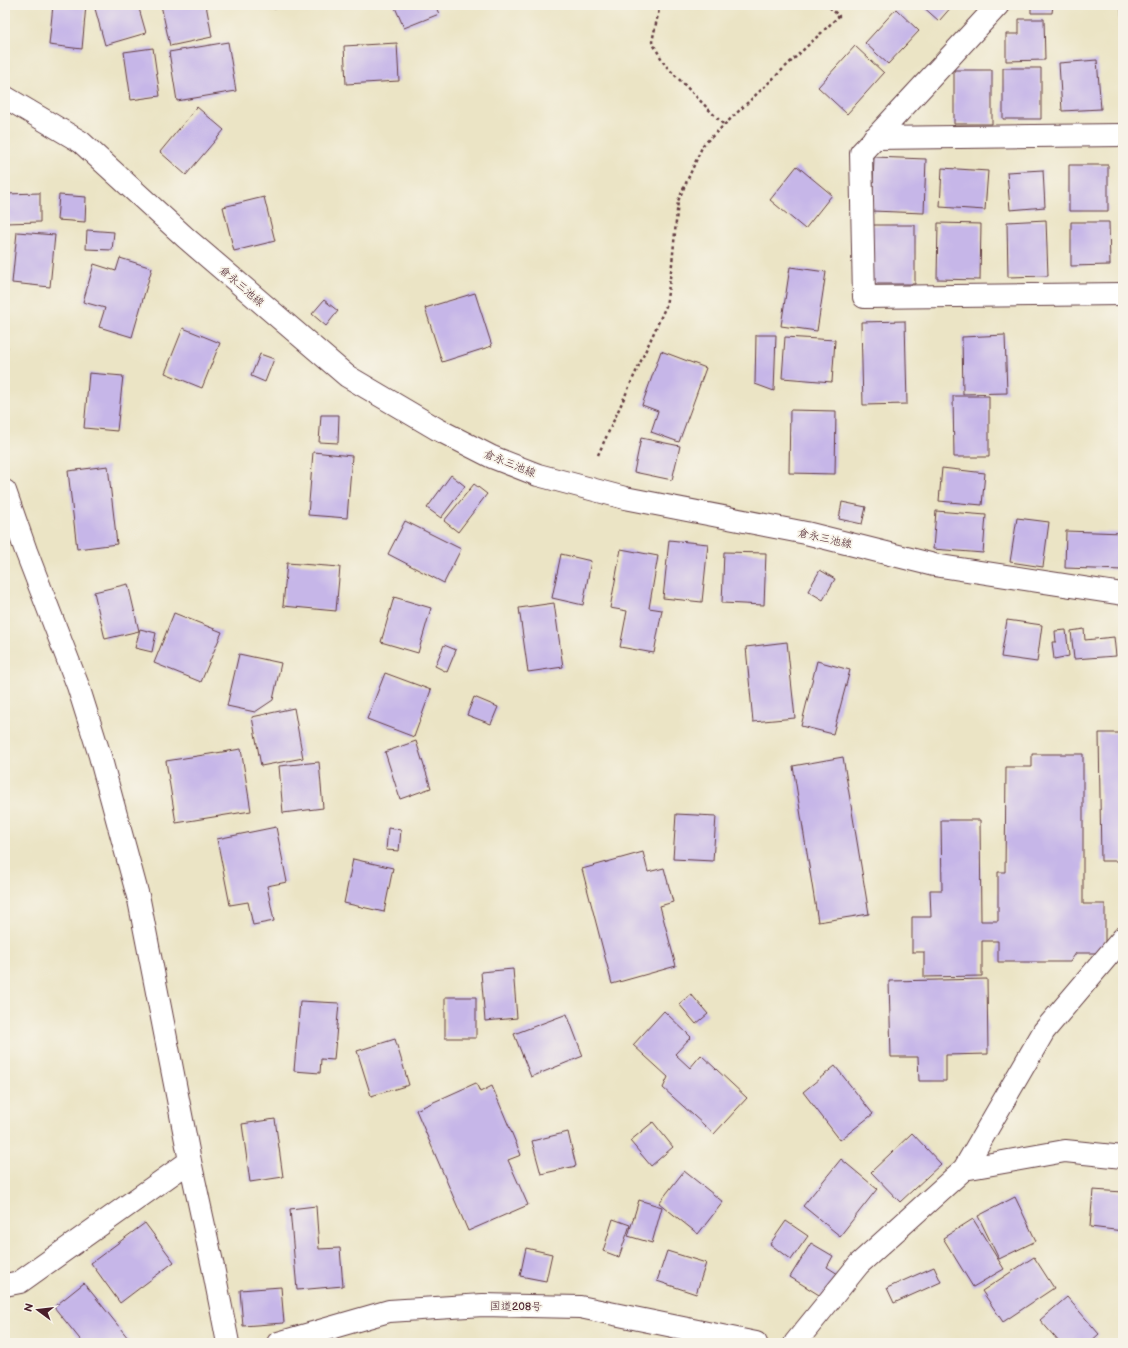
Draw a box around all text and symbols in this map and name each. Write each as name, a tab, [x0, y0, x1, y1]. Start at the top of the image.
street label: 倉永三池線	[217, 263, 267, 309]
street label: 倉永三池線	[482, 447, 538, 480]
street label: 倉永三池線	[797, 526, 853, 551]
north arrow	[18, 1290, 58, 1330]
street label: 国道208号	[490, 1300, 542, 1313]
text: N	[21, 1302, 36, 1313]

